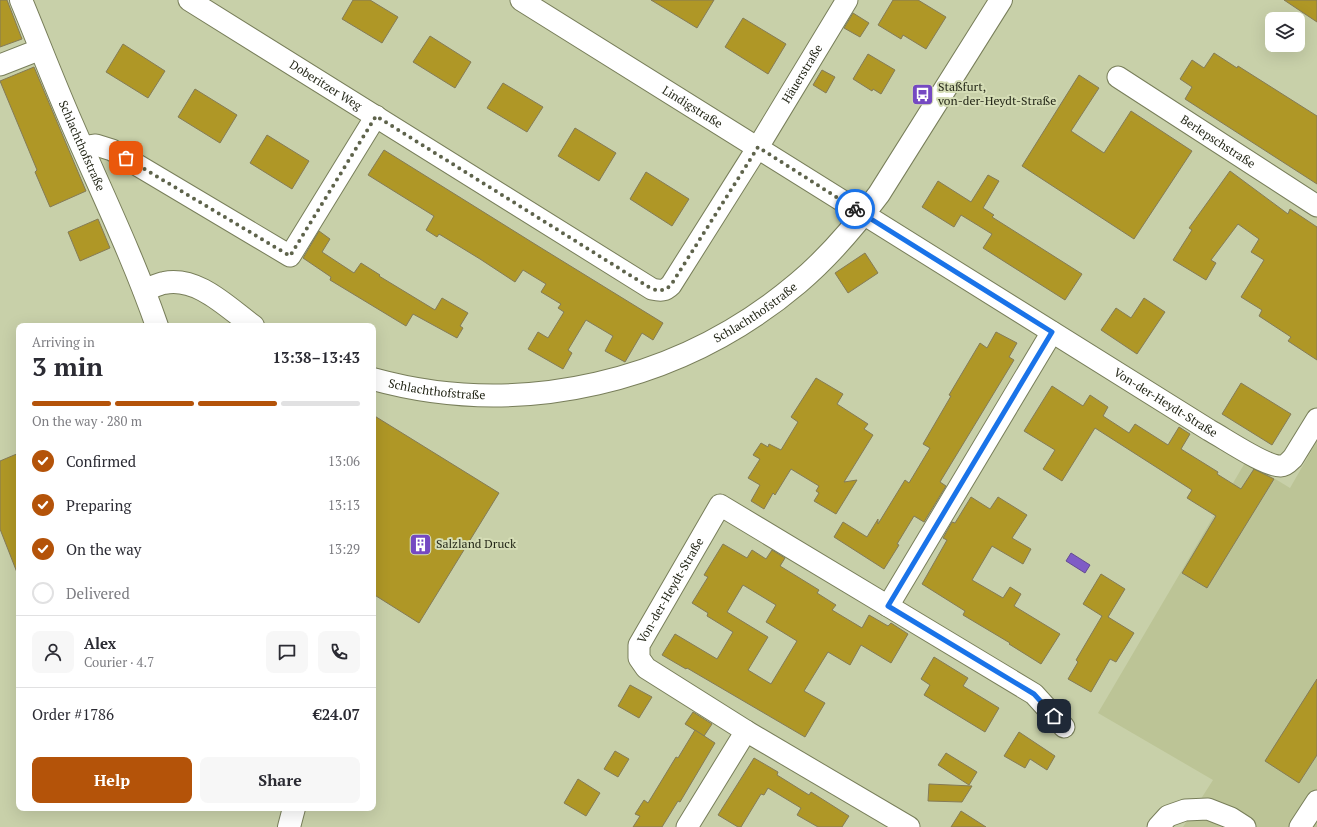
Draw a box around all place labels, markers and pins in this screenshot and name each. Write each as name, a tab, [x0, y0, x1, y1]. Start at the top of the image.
place label: Staßfurt, von-der-Heydt-Straße	[937, 79, 1056, 108]
bus stop icon: Staßfurt, von-der-Heydt-Straße	[909, 81, 935, 107]
pin	[109, 141, 143, 175]
building icon: Salzland Druck	[407, 531, 433, 557]
place label: Salzland Druck	[436, 536, 517, 551]
pin	[1037, 699, 1071, 733]

